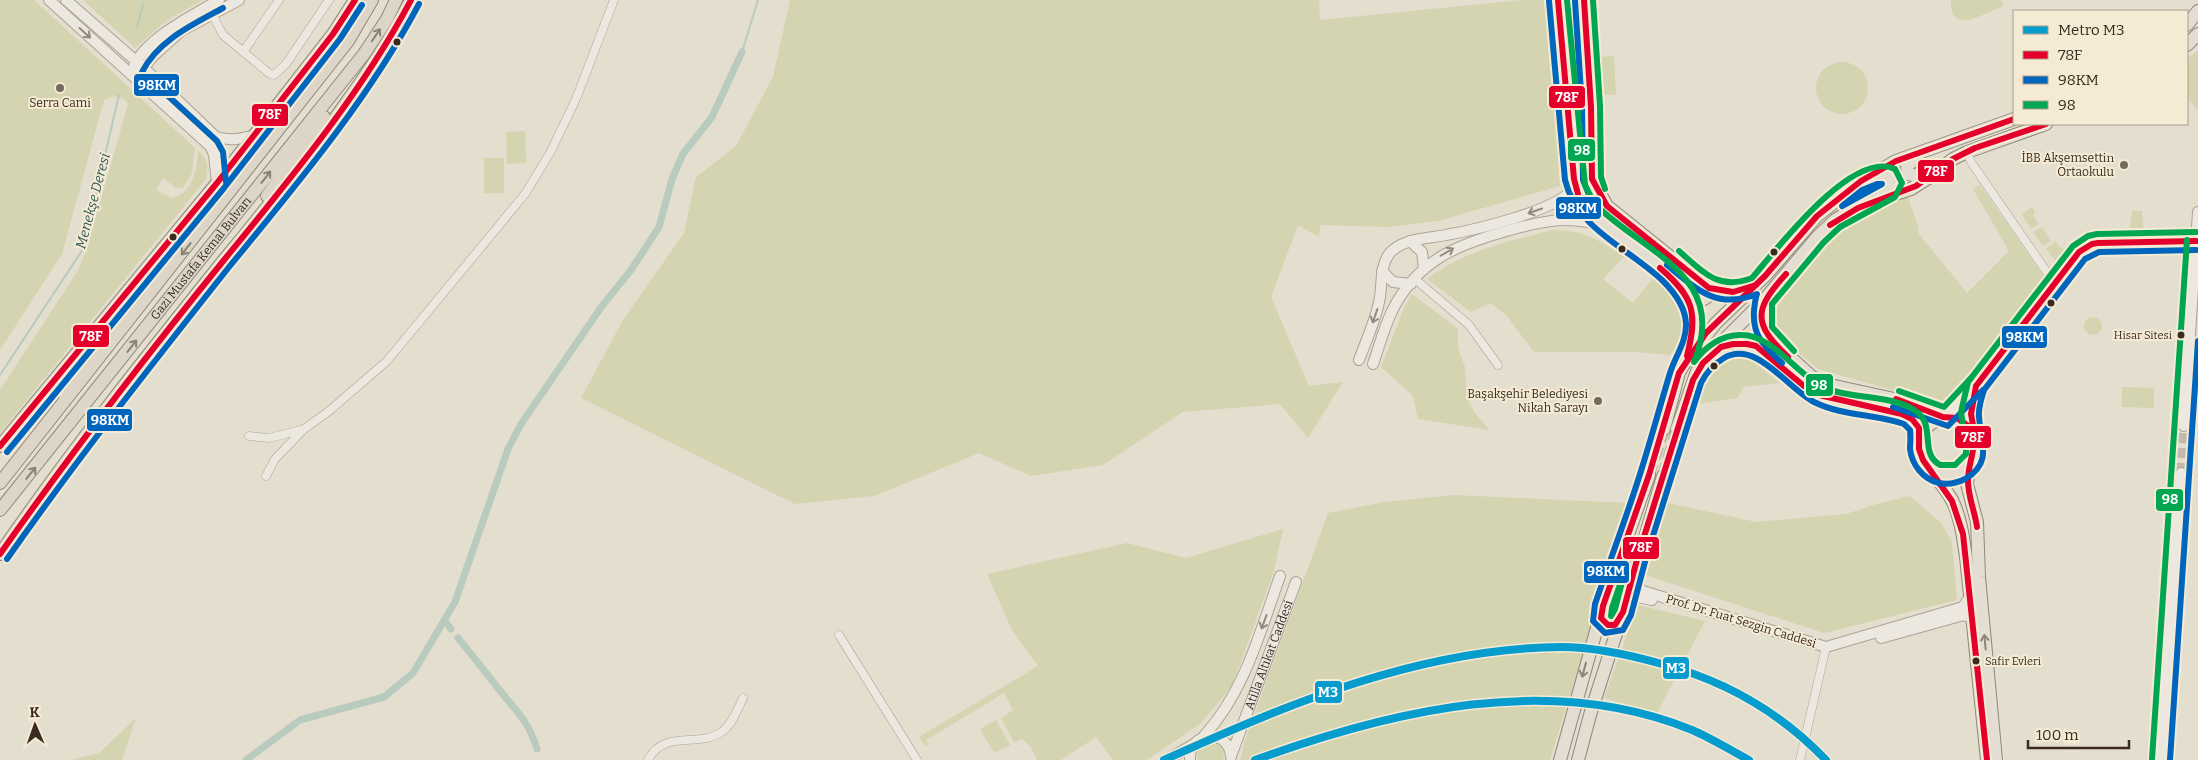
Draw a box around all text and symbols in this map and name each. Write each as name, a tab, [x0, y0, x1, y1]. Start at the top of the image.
legend	[2013, 10, 2188, 125]
text: Metro M3	[2058, 21, 2125, 39]
one-way arrow	[79, 27, 92, 39]
one-way arrow	[371, 28, 381, 42]
unlabelled marker	[392, 37, 402, 47]
text: 78F	[2058, 46, 2083, 64]
text: 98KM	[2058, 71, 2099, 89]
line badge: 98KM	[133, 73, 180, 97]
text: 98KM	[138, 77, 176, 94]
marker: Serra Cami	[54, 82, 66, 94]
line badge: 78F	[1548, 85, 1586, 109]
text: 78F	[1555, 89, 1579, 106]
place label: Serra Cami	[29, 96, 91, 110]
text: 98	[2058, 96, 2076, 114]
line badge: 78F	[251, 103, 289, 127]
text: 78F	[258, 106, 282, 123]
line badge: 98	[1567, 138, 1596, 162]
text: 98	[1574, 142, 1590, 159]
place label: İBB Akşemsettin Ortaokulu	[2021, 150, 2115, 179]
water label: Menekşe Deresi	[72, 151, 114, 251]
line badge: 78F	[1917, 159, 1955, 183]
marker: İBB Akşemsettin Ortaokulu	[2118, 159, 2130, 171]
text: 78F	[1924, 163, 1948, 180]
one-way arrow	[260, 171, 271, 184]
street label: Gazi Mustafa Kemal Bulvarı	[148, 194, 254, 322]
line badge: 98KM	[1555, 196, 1602, 220]
text: 98KM	[1559, 200, 1597, 217]
one-way arrow	[1527, 206, 1543, 216]
unlabelled marker	[168, 232, 178, 242]
one-way arrow	[180, 242, 191, 255]
unlabelled marker	[1617, 244, 1627, 254]
one-way arrow	[1440, 247, 1455, 257]
unlabelled marker	[1769, 247, 1779, 257]
unlabelled marker	[2046, 298, 2056, 308]
one-way arrow	[1370, 308, 1379, 324]
line badge: 78F	[72, 324, 110, 348]
line badge: 98KM	[2001, 325, 2048, 349]
text: 78F	[79, 328, 103, 345]
text: 98KM	[2006, 329, 2044, 346]
place label: Hisar Sitesi	[2114, 329, 2173, 342]
marker: Hisar Sitesi	[2176, 330, 2186, 340]
one-way arrow	[127, 340, 138, 353]
unlabelled marker	[1709, 361, 1719, 371]
line badge: 98	[1805, 373, 1834, 397]
text: 98	[1811, 377, 1827, 394]
place label: Başakşehir Belediyesi Nikah Sarayı	[1467, 387, 1588, 415]
marker: Başakşehir Belediyesi Nikah Sarayı	[1592, 395, 1604, 407]
line badge: 98KM	[86, 408, 133, 432]
text: 98KM	[91, 412, 129, 429]
line badge: 78F	[1954, 425, 1992, 449]
text: 78F	[1961, 429, 1985, 446]
one-way arrow	[25, 466, 36, 479]
line badge: 98	[2155, 488, 2184, 512]
text: 98	[2162, 491, 2178, 508]
line badge: 78F	[1622, 536, 1660, 560]
text: 78F	[1629, 539, 1653, 556]
line badge: 98KM	[1583, 560, 1630, 584]
text: 98KM	[1587, 563, 1625, 580]
street label: Prof. Dr. Fuat Sezgin Caddesi	[1664, 591, 1818, 651]
street label: Atilla Altıkat Caddesi	[1242, 598, 1296, 711]
one-way arrow	[1259, 614, 1268, 629]
one-way arrow	[1980, 634, 1989, 650]
place label: Safir Evleri	[1985, 655, 2042, 668]
line badge: M3	[1662, 656, 1690, 680]
marker: Safir Evleri	[1971, 656, 1981, 666]
text: M3	[1666, 660, 1686, 677]
one-way arrow	[1579, 662, 1589, 678]
line badge: M3	[1314, 680, 1343, 704]
text: M3	[1318, 684, 1338, 701]
north arrow	[10, 700, 60, 750]
text: K	[29, 704, 40, 721]
scale bar	[2028, 718, 2129, 750]
text: 100 m	[2036, 726, 2079, 744]

